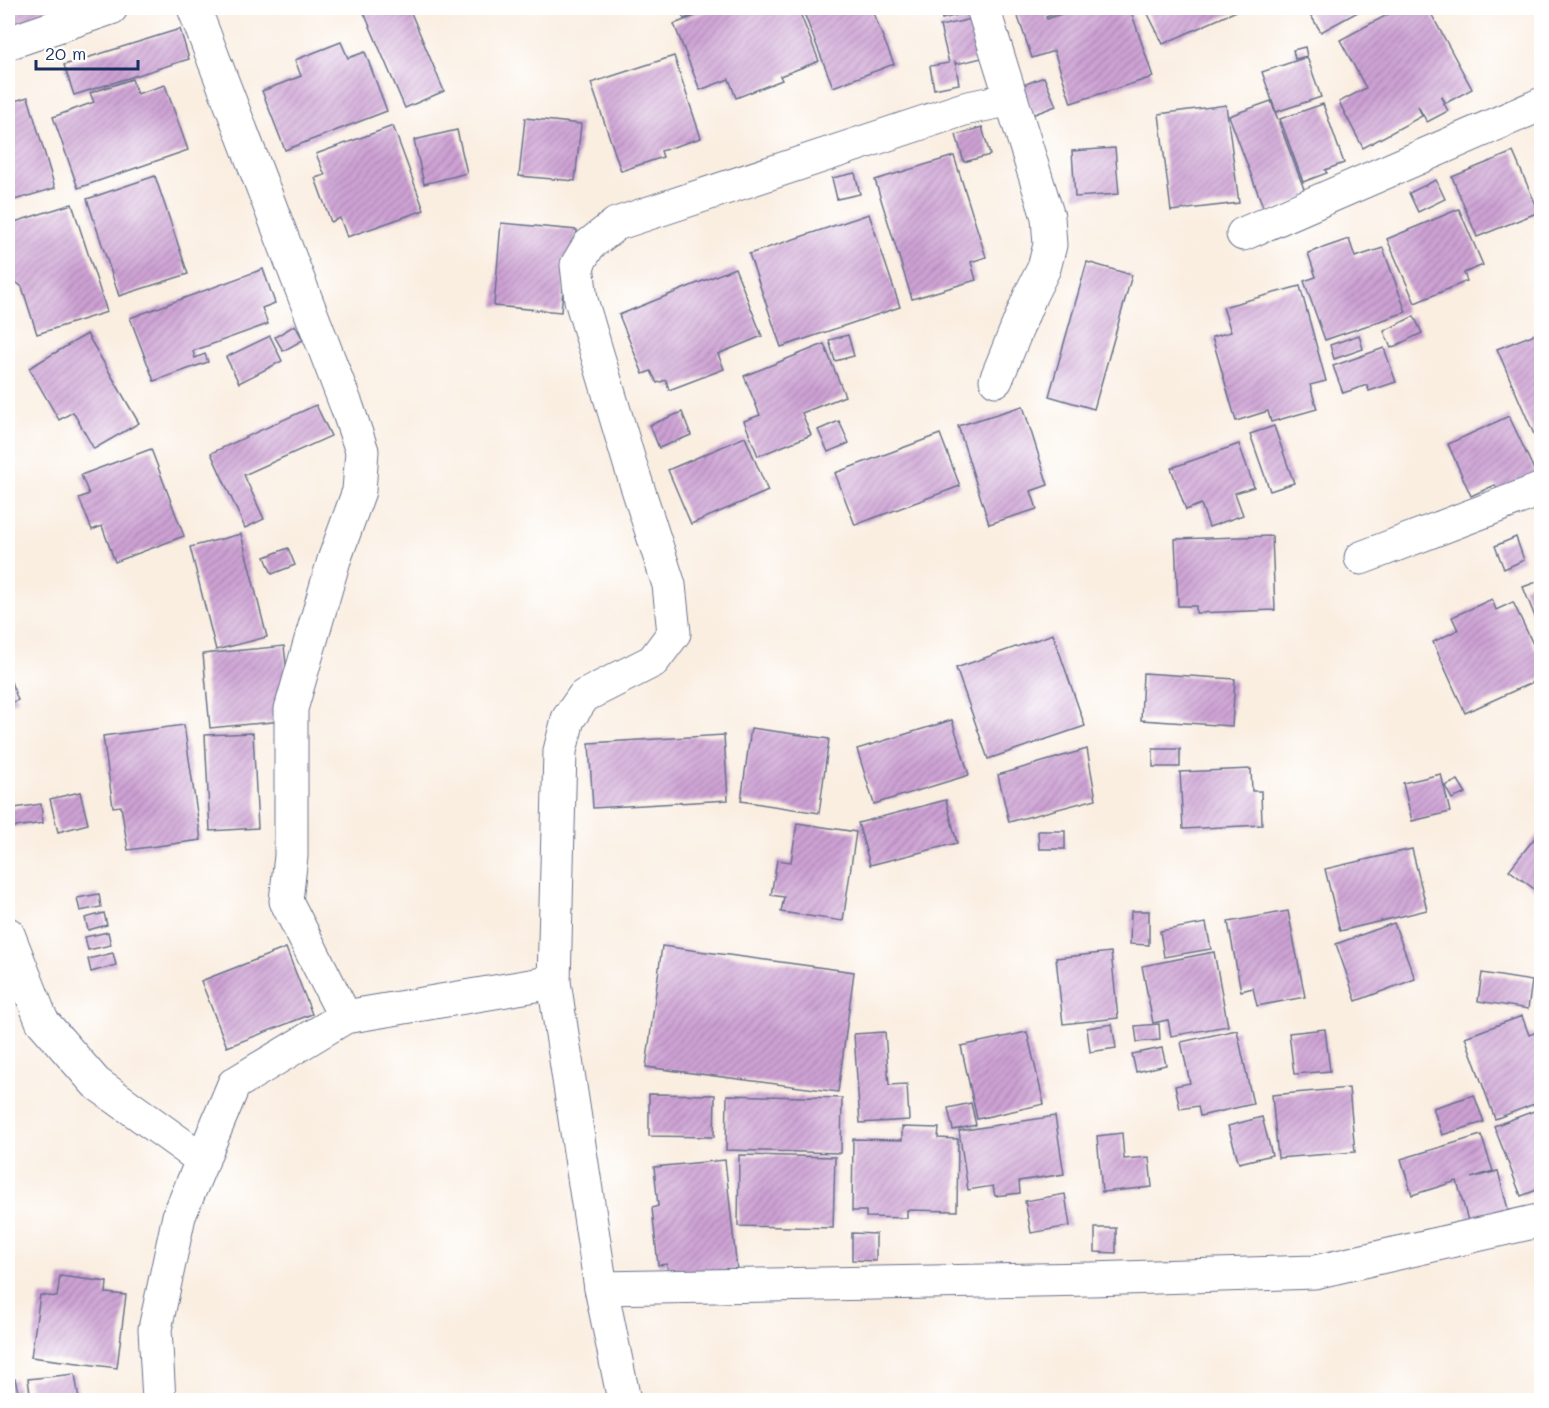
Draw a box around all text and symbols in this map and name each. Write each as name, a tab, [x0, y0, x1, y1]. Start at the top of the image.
scale bar	[36, 33, 138, 71]
text: 20 m	[45, 41, 86, 65]

